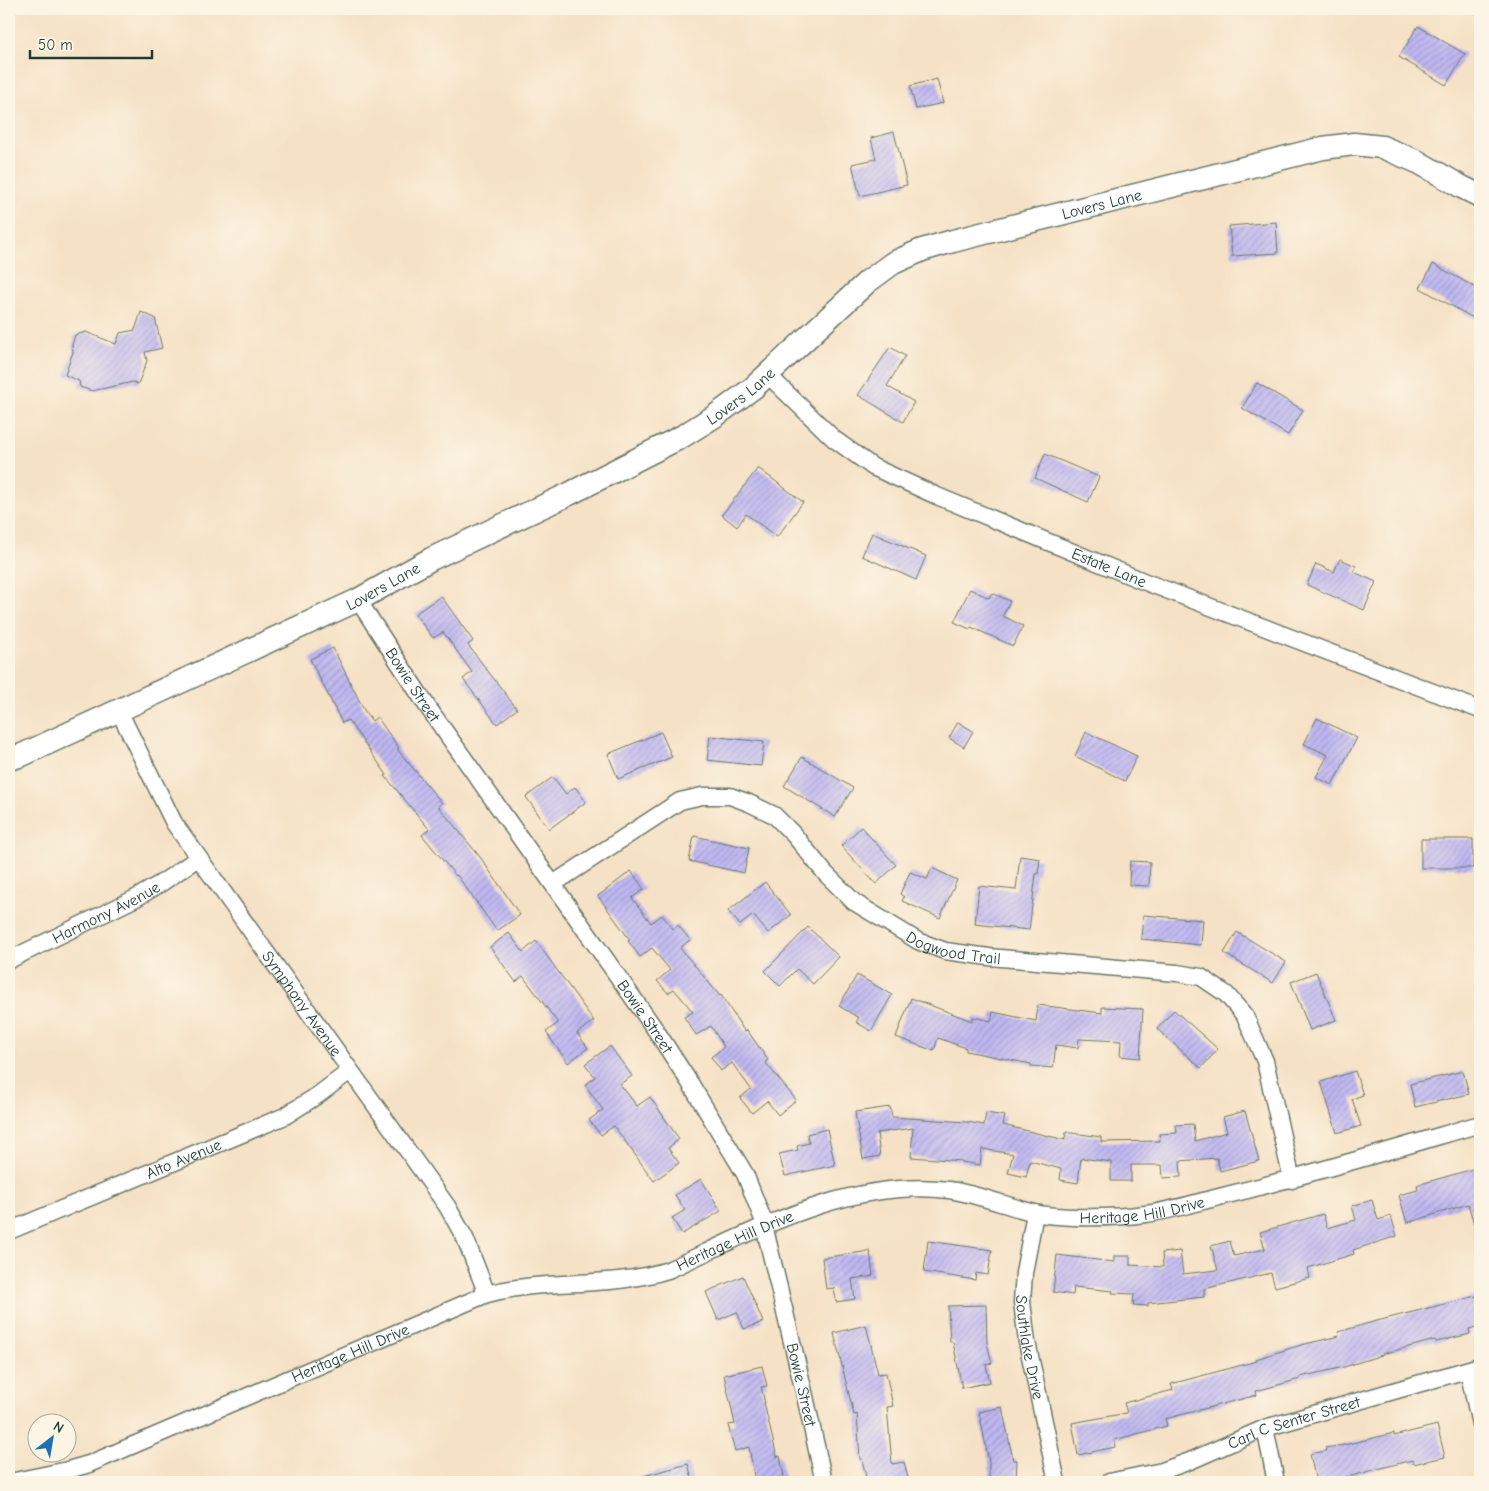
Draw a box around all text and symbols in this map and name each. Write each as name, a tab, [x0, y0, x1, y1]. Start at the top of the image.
scale bar	[30, 28, 152, 60]
text: 50 m	[38, 36, 73, 54]
street label: Lovers Lane	[1060, 186, 1144, 223]
street label: Lovers Lane	[704, 364, 779, 429]
street label: Estate Lane	[1069, 545, 1149, 591]
street label: Lovers Lane	[343, 559, 423, 614]
street label: Bowie Street	[382, 645, 444, 726]
street label: Harmony Avenue	[49, 878, 163, 948]
street label: Dogwood Trail	[903, 928, 1001, 968]
street label: Symphony Avenue	[258, 948, 345, 1060]
street label: Bowie Street	[613, 977, 676, 1057]
street label: Alto Avenue	[144, 1136, 224, 1183]
street label: Heritage Hill Drive	[1079, 1193, 1207, 1227]
street label: Heritage Hill Drive	[674, 1207, 796, 1275]
street label: Southlake Drive	[1012, 1294, 1047, 1401]
street label: Heritage Hill Drive	[289, 1320, 412, 1386]
street label: Bowie Street	[783, 1341, 820, 1428]
street label: Carl C Senter Street	[1225, 1393, 1363, 1453]
north arrow	[28, 1414, 78, 1464]
text: N	[50, 1418, 67, 1437]

